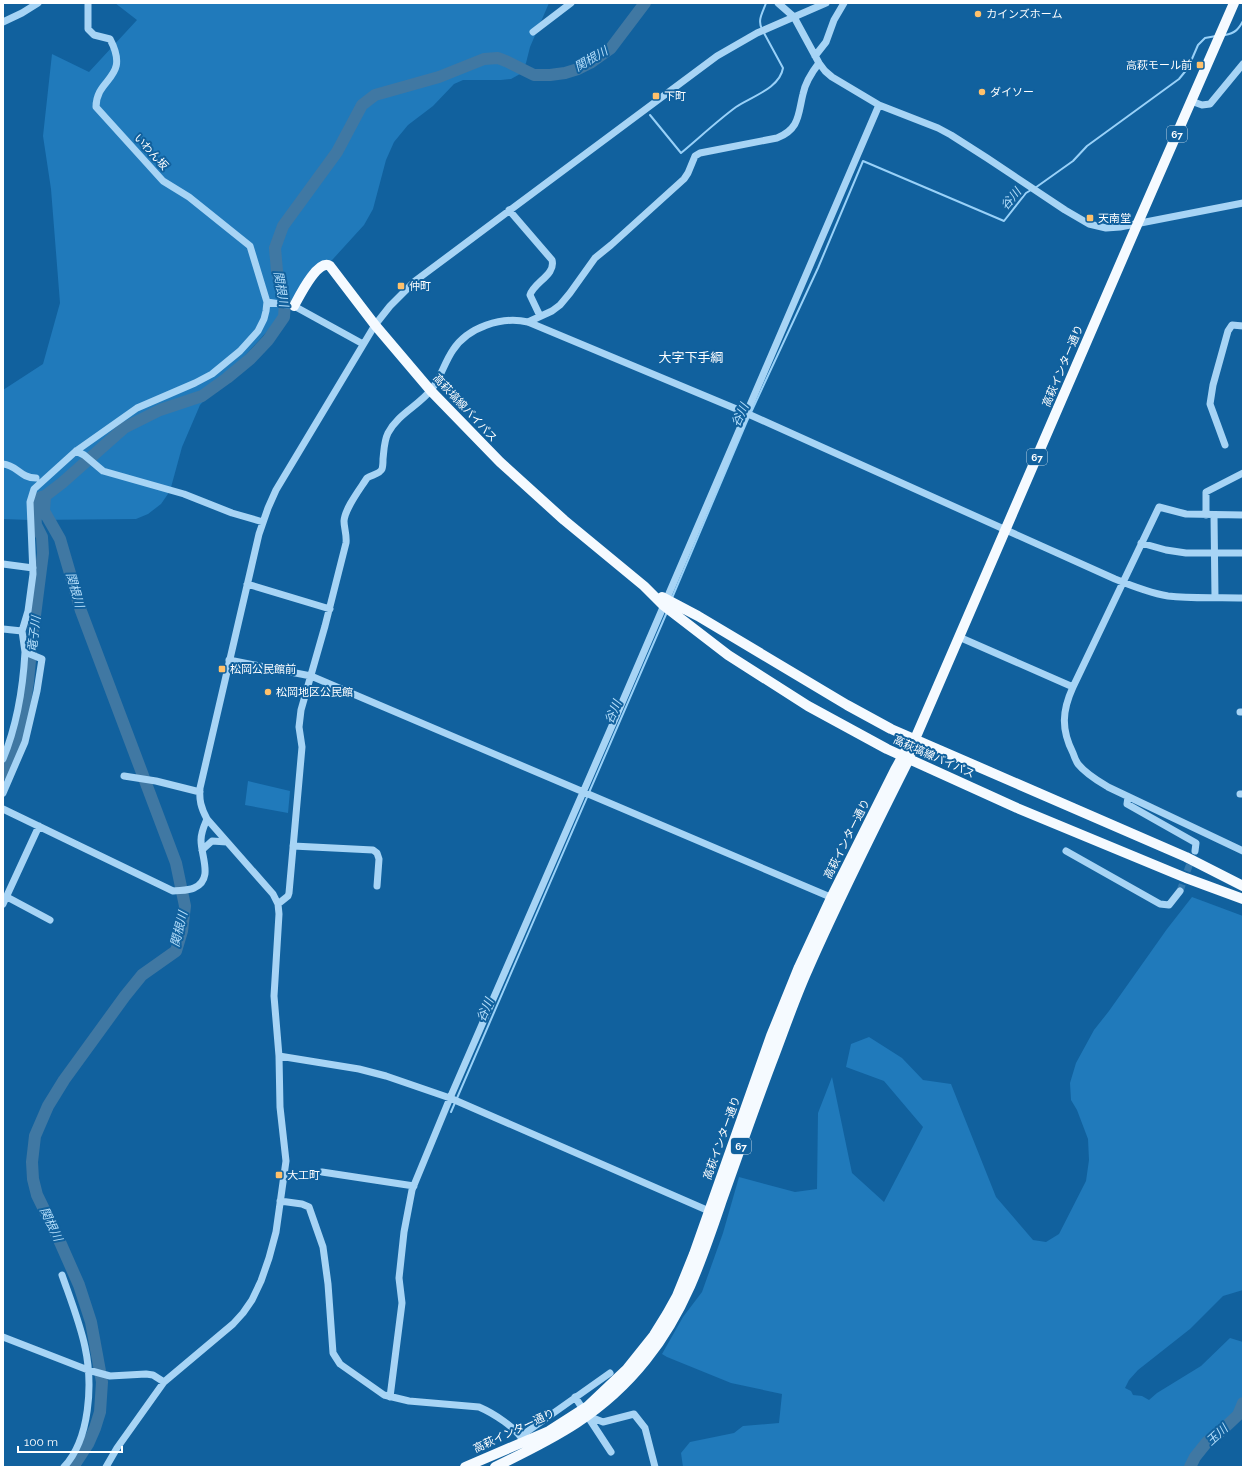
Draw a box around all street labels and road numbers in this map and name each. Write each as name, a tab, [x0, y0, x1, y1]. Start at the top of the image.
road number: 67	[1167, 126, 1187, 142]
street label: いわん坂	[131, 131, 171, 173]
street label: 高萩インター通り	[1040, 323, 1086, 409]
street label: 高萩塙線バイパス	[430, 371, 500, 445]
road number: 67	[1027, 449, 1047, 465]
street label: 高萩塙線バイパス	[891, 733, 977, 781]
street label: 高萩インター通り	[821, 797, 873, 881]
street label: 高萩インター通り	[701, 1094, 743, 1182]
road number: 67	[731, 1138, 751, 1154]
street label: 高萩インター通り	[471, 1407, 557, 1455]

